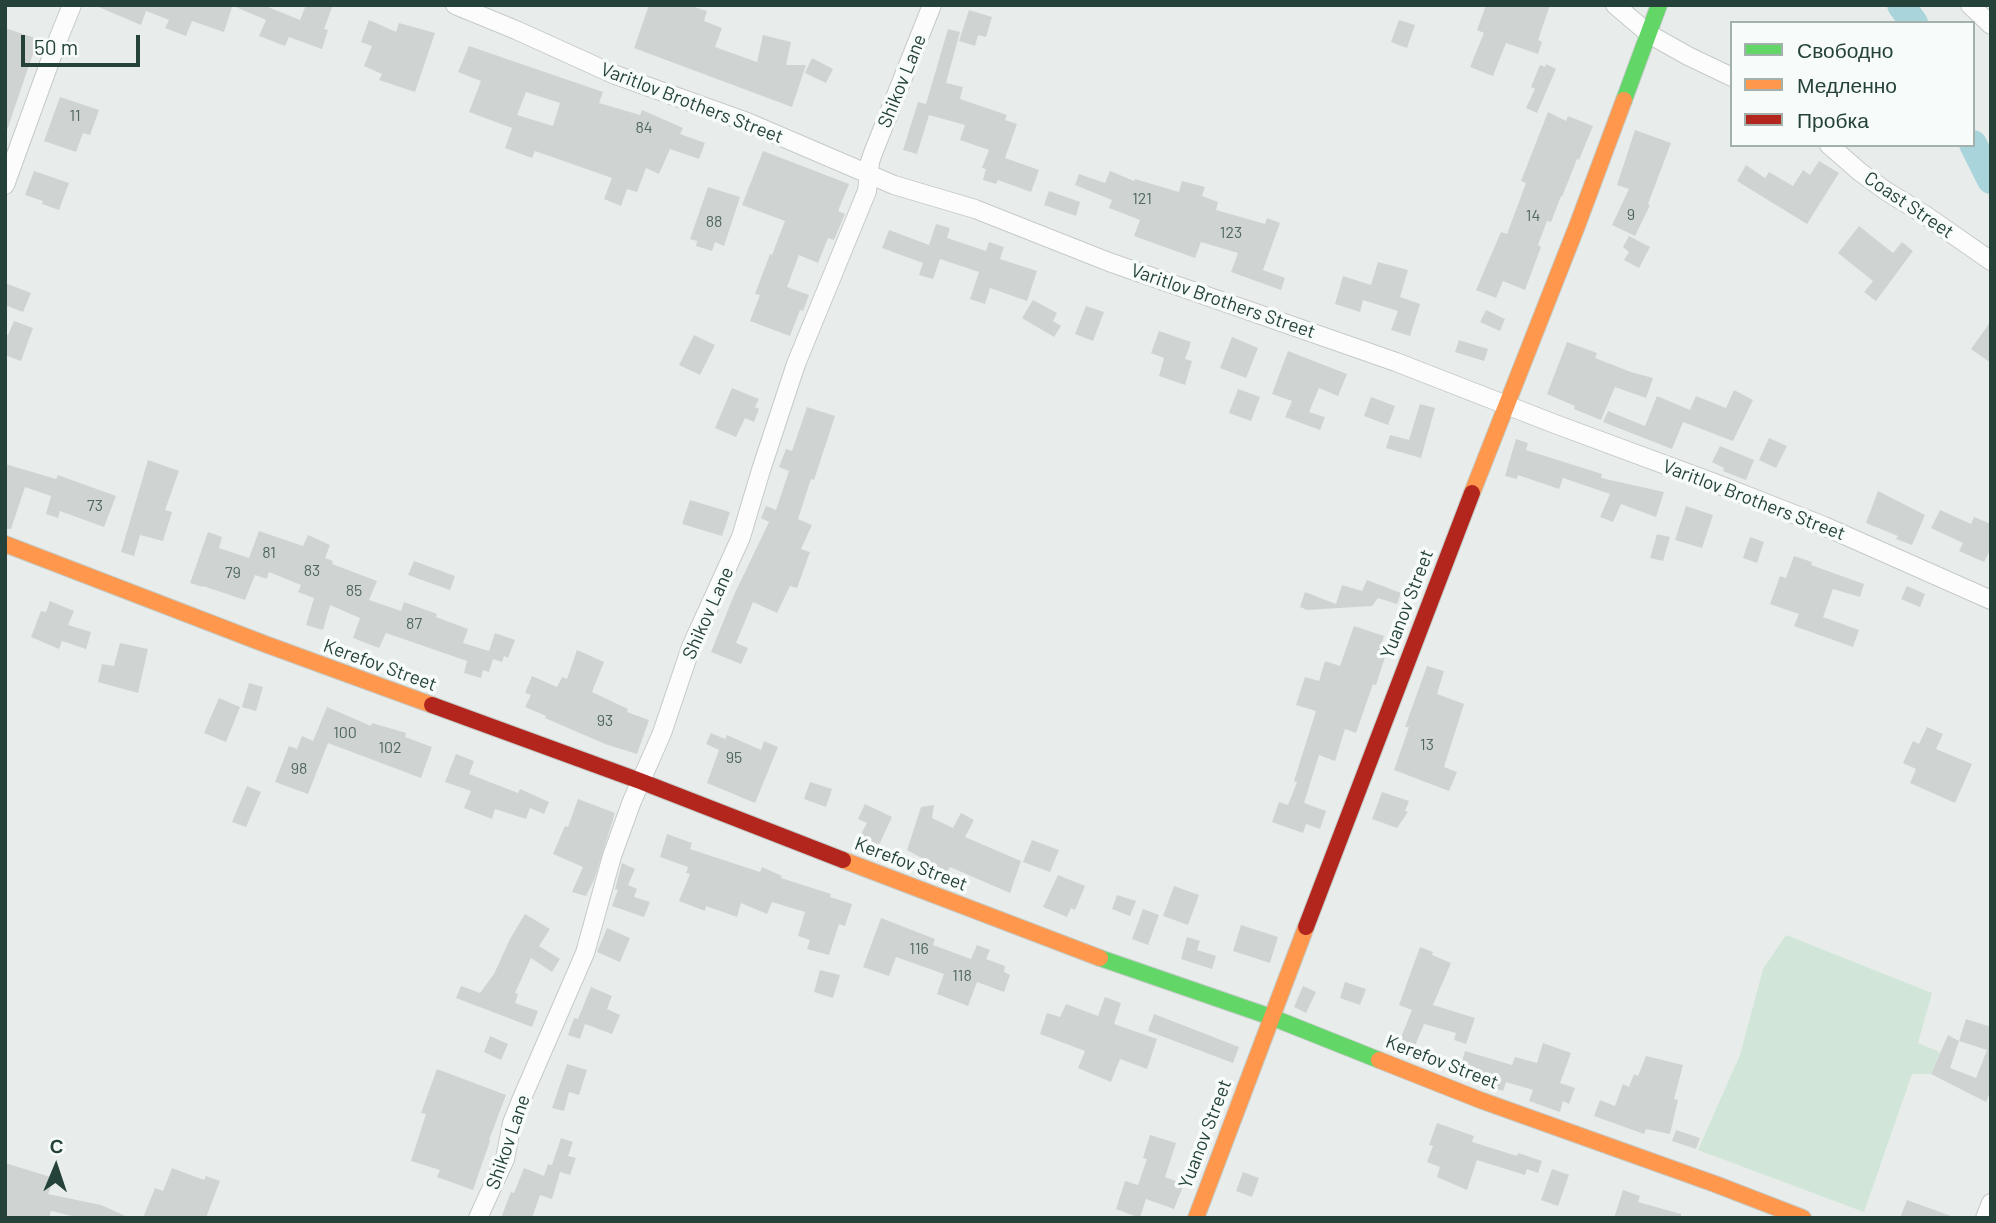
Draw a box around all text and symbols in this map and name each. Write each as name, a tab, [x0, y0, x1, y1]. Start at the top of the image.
scale bar	[24, 21, 144, 65]
legend	[1730, 21, 1975, 147]
street label: Shikov Lane	[873, 31, 931, 131]
text: 50 m	[34, 34, 78, 59]
text: Свободно	[1797, 37, 1894, 62]
street label: Varitlov Brothers Street	[598, 58, 786, 148]
text: Медленно	[1797, 72, 1897, 97]
house number: 11	[69, 106, 81, 126]
text: Пробка	[1797, 107, 1869, 132]
house number: 84	[635, 118, 653, 138]
street label: Coast Street	[1860, 167, 1958, 243]
house number: 121	[1132, 189, 1152, 209]
house number: 9	[1627, 205, 1635, 225]
house number: 14	[1526, 206, 1540, 226]
house number: 88	[706, 212, 722, 232]
house number: 123	[1220, 223, 1242, 243]
street label: Varitlov Brothers Street	[1128, 259, 1318, 343]
street label: Varitlov Brothers Street	[1660, 455, 1848, 545]
house number: 73	[87, 496, 103, 516]
house number: 81	[262, 543, 276, 563]
street label: Yuanov Street	[1376, 546, 1438, 662]
house number: 83	[304, 561, 320, 581]
house number: 79	[225, 563, 241, 583]
street label: Shikov Lane	[677, 563, 739, 663]
house number: 85	[346, 581, 362, 601]
house number: 87	[406, 614, 422, 634]
street label: Kerefov Street	[320, 634, 440, 696]
house number: 93	[597, 711, 613, 731]
house number: 100	[333, 723, 357, 743]
house number: 13	[1420, 735, 1434, 755]
house number: 102	[378, 738, 402, 758]
house number: 95	[726, 748, 742, 768]
house number: 98	[291, 759, 307, 779]
street label: Kerefov Street	[851, 832, 971, 896]
house number: 116	[909, 939, 929, 959]
house number: 118	[952, 966, 972, 986]
street label: Kerefov Street	[1382, 1030, 1502, 1094]
street label: Yuanov Street	[1174, 1076, 1236, 1192]
street label: Shikov Lane	[481, 1092, 535, 1192]
north arrow	[21, 1132, 91, 1202]
text: С	[49, 1134, 64, 1157]

